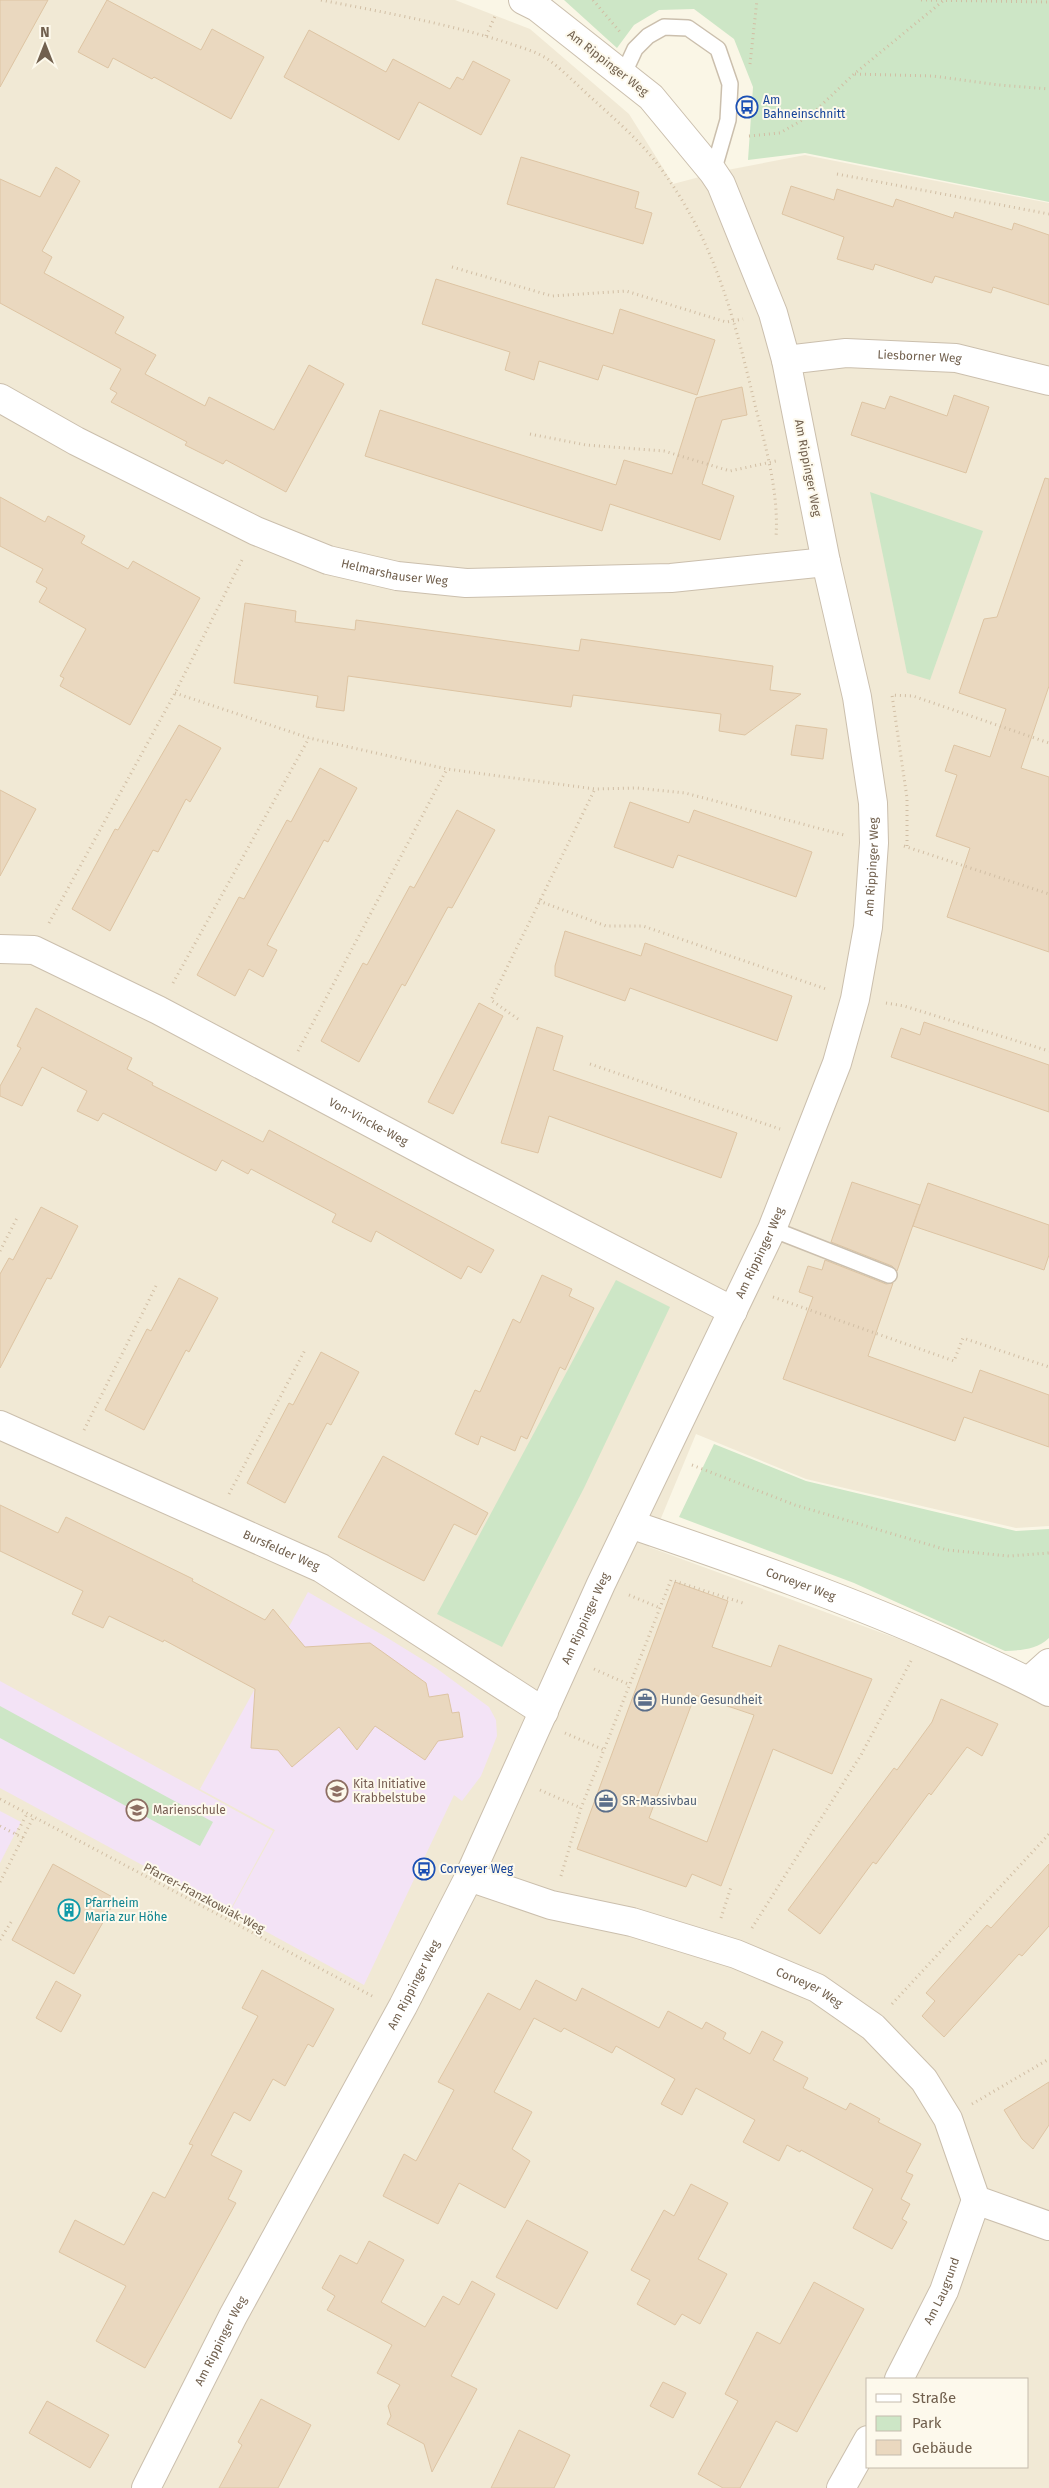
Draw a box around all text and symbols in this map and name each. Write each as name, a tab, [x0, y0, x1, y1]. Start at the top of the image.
north arrow	[20, 20, 70, 70]
text: N	[40, 24, 50, 41]
street label: Am Rippinger Weg	[565, 27, 652, 99]
place label: Am Bahneinschnitt	[763, 93, 846, 121]
bus stop icon: Am Bahneinschnitt	[735, 95, 759, 119]
street label: Liesborner Weg	[877, 347, 964, 366]
street label: Am Rippinger Weg	[792, 418, 824, 518]
street label: Helmarshauser Weg	[340, 556, 449, 588]
street label: Am Rippinger Weg	[862, 816, 881, 916]
street label: Von-Vincke-Weg	[326, 1095, 411, 1149]
street label: Am Rippinger Weg	[733, 1205, 787, 1301]
street label: Bursfelder Weg	[241, 1527, 323, 1574]
street label: Corveyer Weg	[764, 1565, 838, 1604]
street label: Am Rippinger Weg	[559, 1570, 613, 1666]
office icon: Hunde Gesundheit	[633, 1688, 657, 1712]
place label: Hunde Gesundheit	[661, 1693, 763, 1707]
place label: Kita Initiative Krabbelstube	[353, 1777, 426, 1805]
school or university icon: Kita Initiative Krabbelstube	[325, 1779, 349, 1803]
office icon: SR-Massivbau	[594, 1789, 618, 1813]
place label: SR-Massivbau	[622, 1794, 697, 1808]
school or university icon: Marienschule	[125, 1798, 149, 1822]
place label: Marienschule	[153, 1803, 226, 1817]
bus stop icon: Corveyer Weg	[412, 1857, 436, 1881]
street label: Pfarrer-Franzkowiak-Weg	[141, 1860, 268, 1936]
place label: Corveyer Weg	[440, 1862, 514, 1876]
place label: Pfarrheim Maria zur Höhe	[85, 1896, 167, 1924]
building icon: Pfarrheim Maria zur Höhe	[57, 1898, 81, 1922]
street label: Am Rippinger Weg	[385, 1937, 443, 2032]
street label: Corveyer Weg	[774, 1965, 846, 2011]
street label: Am Laugrund	[921, 2256, 962, 2327]
street label: Am Rippinger Weg	[192, 2293, 250, 2388]
legend	[866, 2378, 1029, 2468]
text: Straße	[912, 2389, 956, 2407]
text: Park	[912, 2414, 942, 2432]
text: Gebäude	[912, 2439, 972, 2457]

